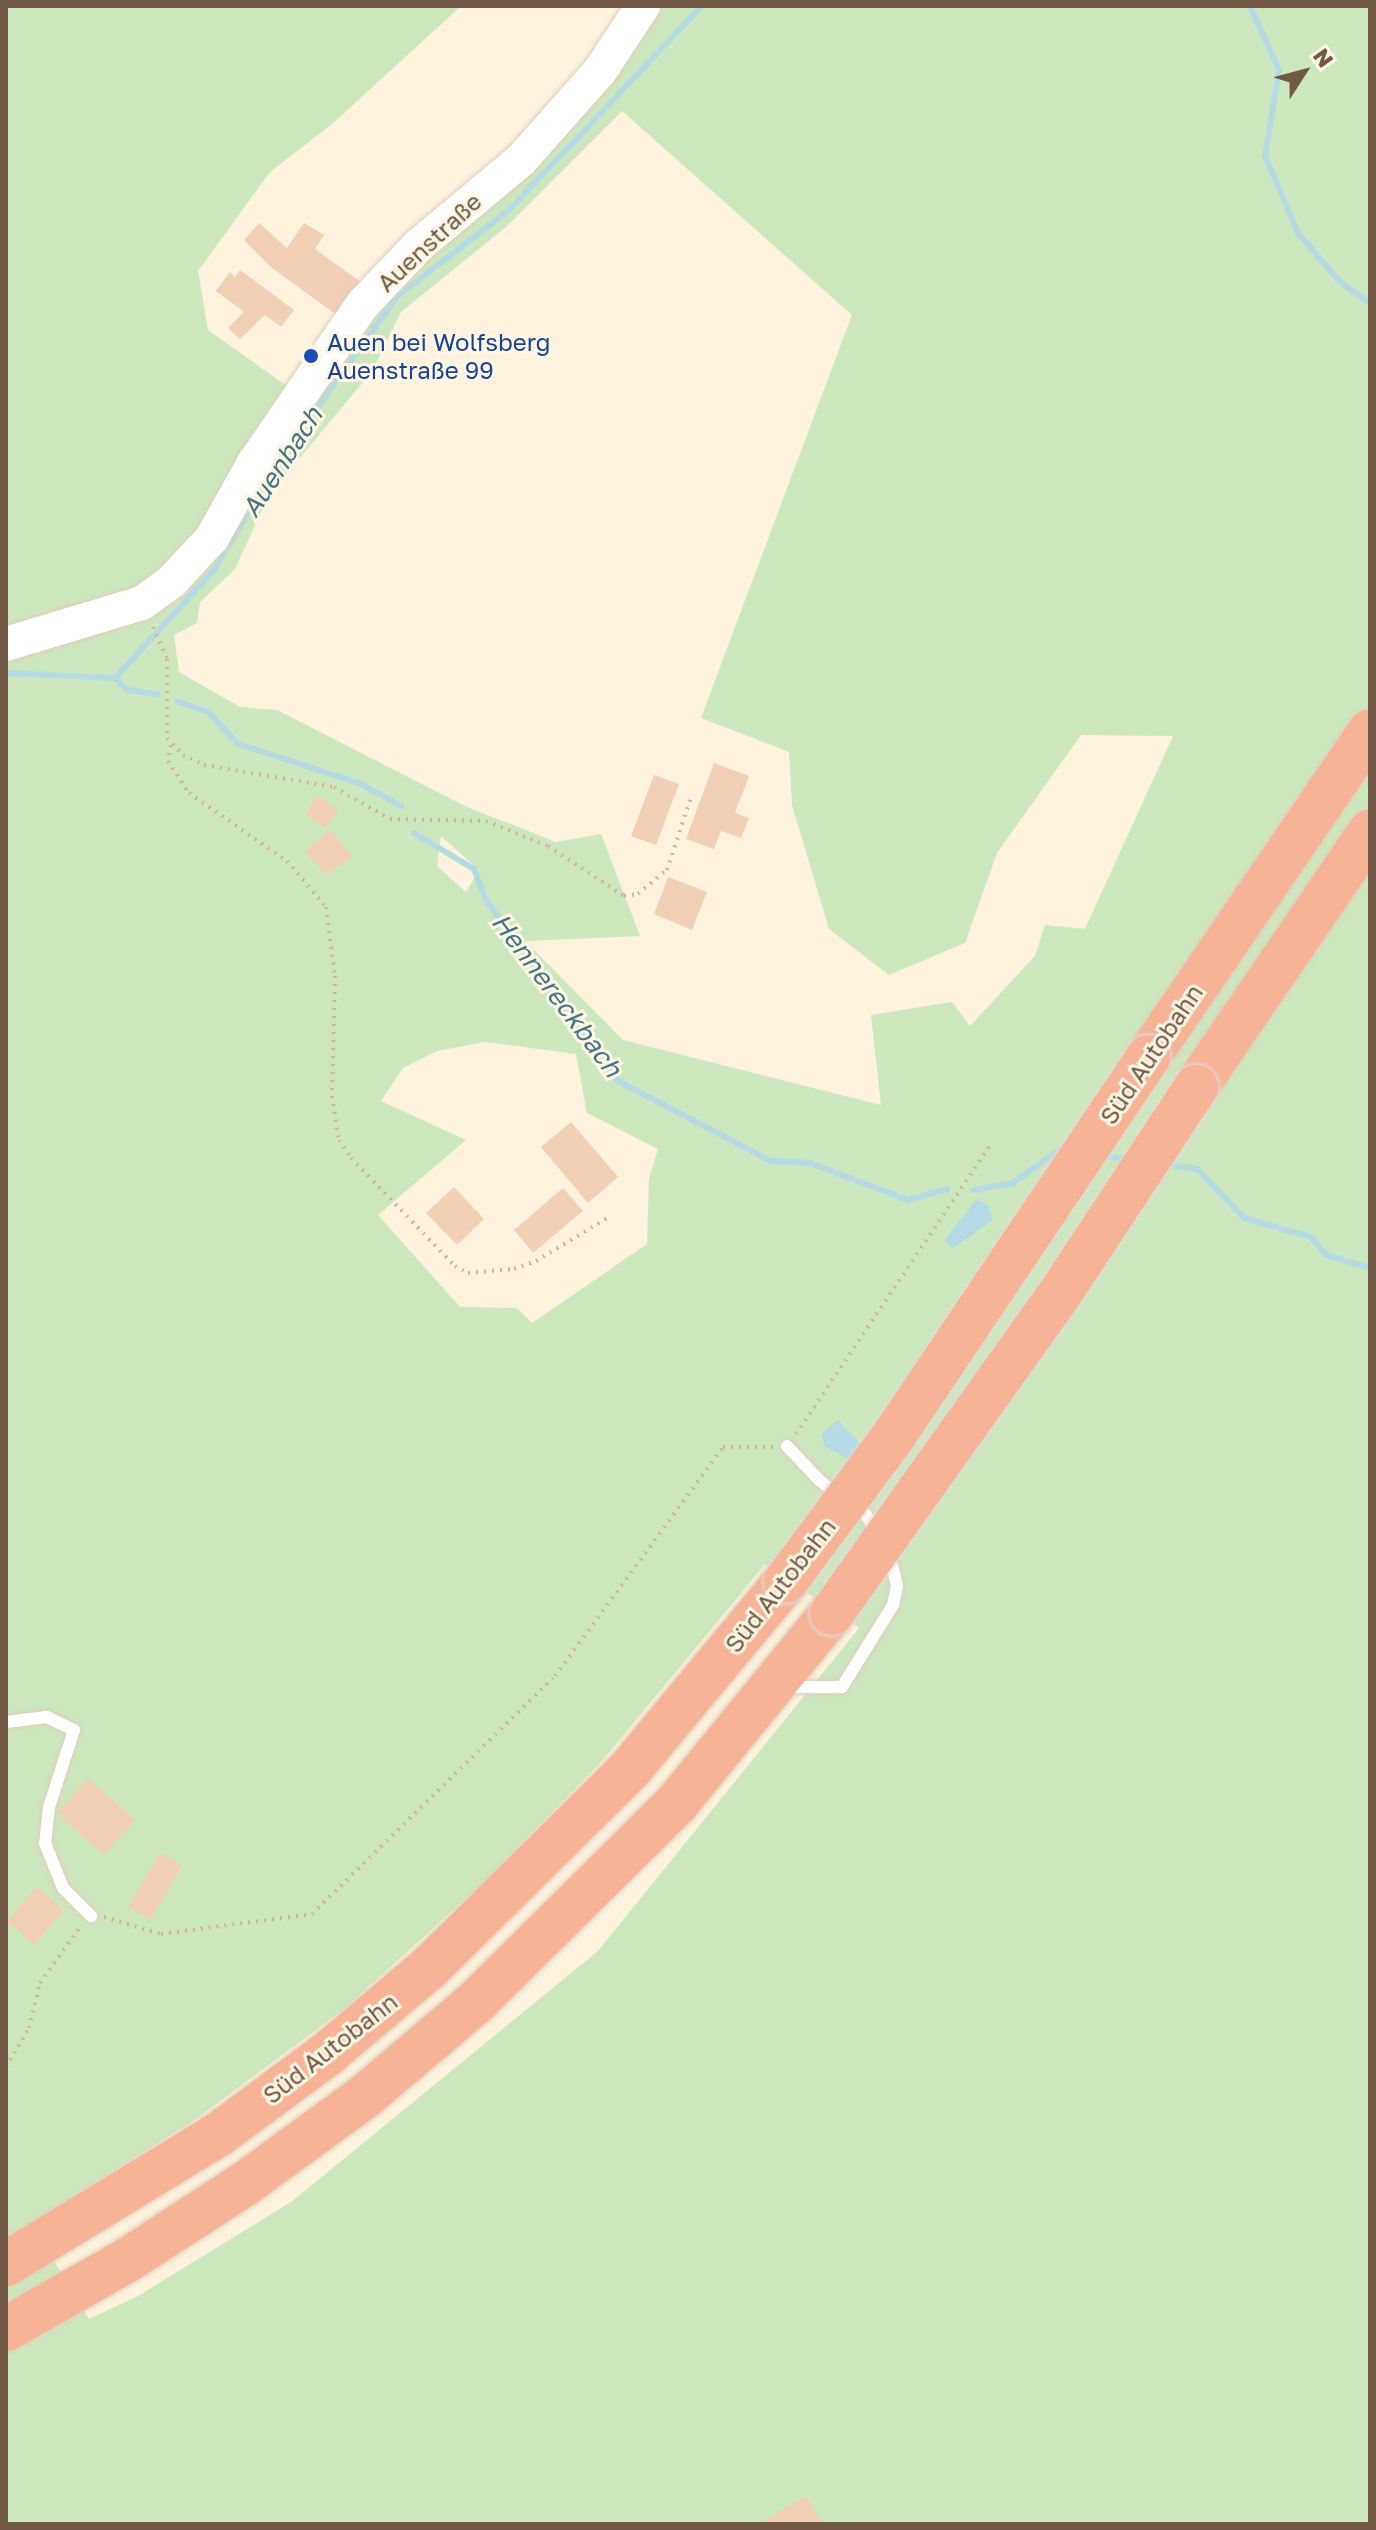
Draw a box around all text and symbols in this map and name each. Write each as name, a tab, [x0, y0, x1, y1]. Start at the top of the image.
north arrow	[1264, 32, 1344, 112]
text: N	[1308, 43, 1340, 72]
street label: Auenstraße	[371, 187, 487, 297]
place label: Auen bei Wolfsberg Auenstraße 99	[327, 328, 551, 384]
marker: Auen bei Wolfsberg Auenstraße 99	[302, 347, 320, 365]
water label: Auenbach	[235, 401, 329, 523]
water label: Hennereckbach	[485, 907, 629, 1083]
street label: Süd Autobahn	[1094, 979, 1208, 1129]
street label: Süd Autobahn	[719, 1512, 841, 1658]
street label: Süd Autobahn	[257, 1987, 403, 2109]

